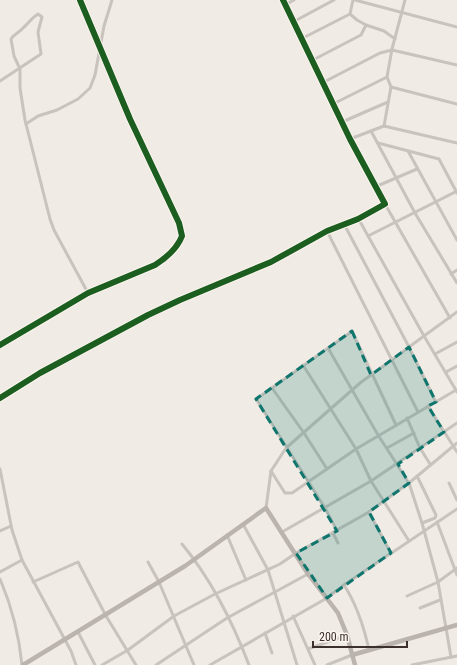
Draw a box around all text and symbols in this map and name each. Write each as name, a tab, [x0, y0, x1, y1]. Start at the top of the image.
scale bar	[313, 623, 407, 649]
text: 200 m	[319, 630, 349, 644]

